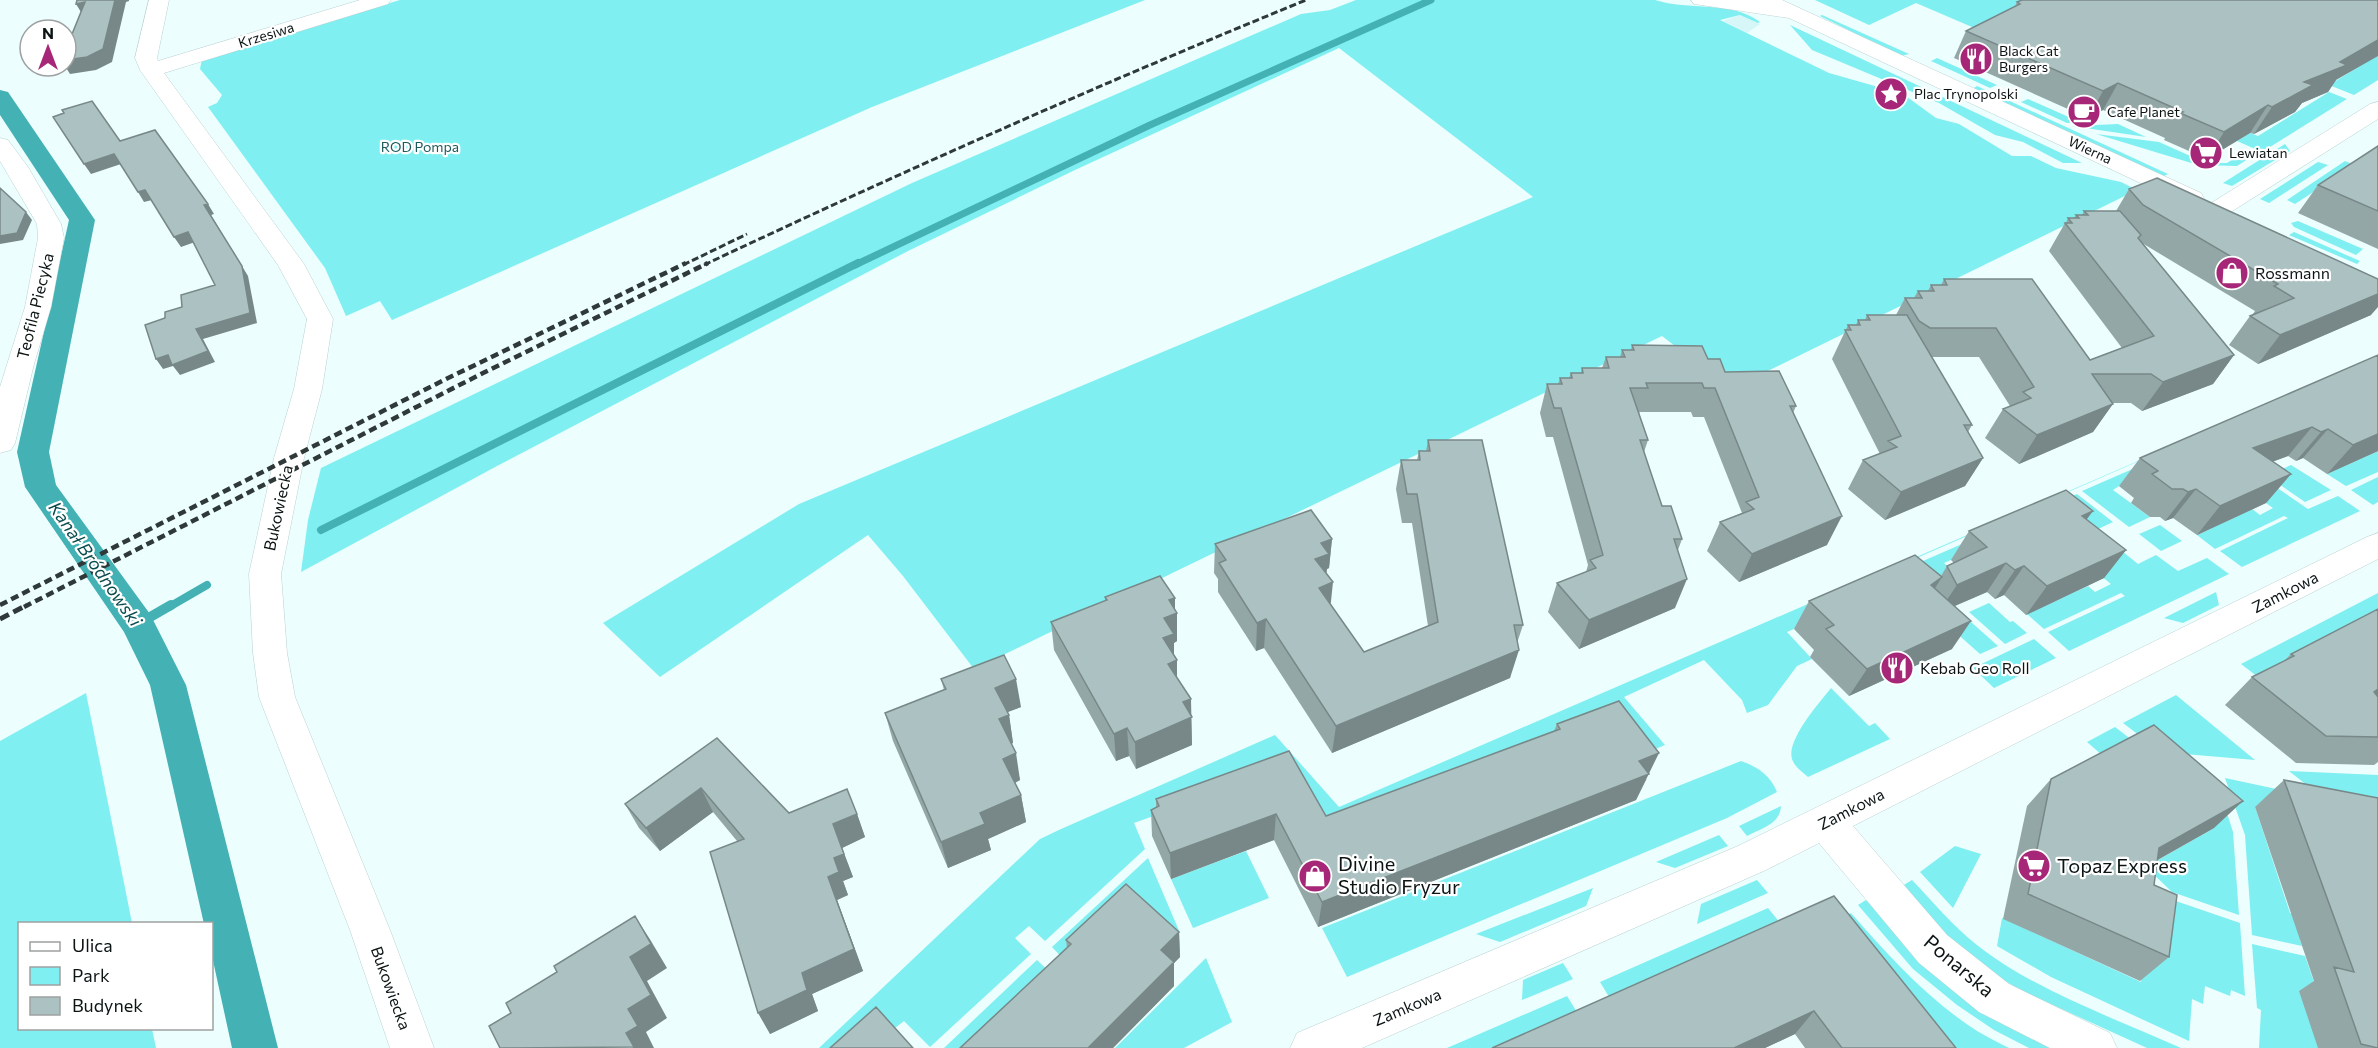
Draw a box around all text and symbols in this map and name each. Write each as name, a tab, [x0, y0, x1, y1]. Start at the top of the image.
north arrow	[18, 18, 78, 78]
street label: Krzesiwa	[236, 18, 296, 51]
text: N	[42, 23, 54, 42]
restaurant icon: Black Cat Burgers	[1958, 41, 1994, 77]
place label: Black Cat Burgers	[1999, 42, 2059, 75]
place icon: Plac Trynopolski	[1873, 76, 1909, 112]
place label: Plac Trynopolski	[1914, 85, 2018, 102]
cafe icon: Cafe Planet	[2066, 94, 2102, 130]
place label: Cafe Planet	[2107, 103, 2180, 120]
street label: Wierna	[2066, 132, 2115, 167]
supermarket icon: Lewiatan	[2188, 135, 2224, 171]
park label: ROD Pompa	[381, 138, 459, 155]
place label: Lewiatan	[2229, 144, 2287, 161]
street label: Teofila Piecyka	[12, 251, 57, 361]
shop icon: Rossmann	[2214, 255, 2250, 291]
place label: Rossmann	[2255, 263, 2330, 282]
street label: Bukowiecka	[259, 463, 296, 553]
water label: Kanał Bródnowski	[45, 497, 148, 631]
street label: Zamkowa	[2249, 567, 2321, 616]
restaurant icon: Kebab Geo Roll	[1879, 650, 1915, 686]
place label: Kebab Geo Roll	[1920, 658, 2030, 677]
street label: Zamkowa	[1815, 784, 1887, 833]
supermarket icon: Topaz Express	[2016, 848, 2052, 884]
place label: Divine Studio Fryzur	[1338, 851, 1460, 898]
place label: Topaz Express	[2057, 853, 2187, 877]
shop icon: Divine Studio Fryzur	[1297, 858, 1333, 894]
legend	[18, 922, 213, 1030]
street label: Ponarska	[1920, 929, 2000, 1001]
text: Ulica	[72, 934, 113, 956]
street label: Bukowiecka	[368, 944, 415, 1032]
text: Park	[72, 964, 110, 986]
street label: Zamkowa	[1370, 984, 1444, 1029]
text: Budynek	[72, 994, 143, 1016]

